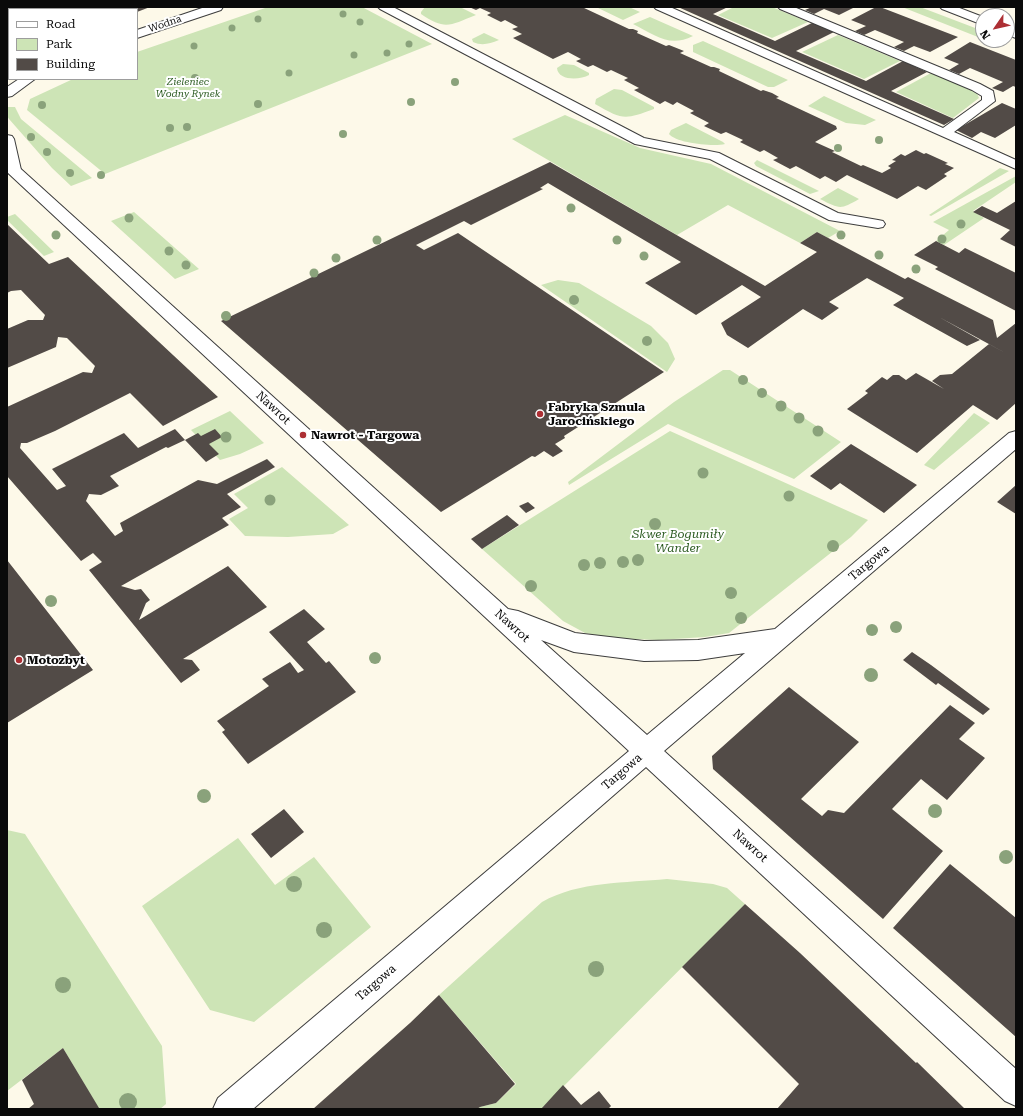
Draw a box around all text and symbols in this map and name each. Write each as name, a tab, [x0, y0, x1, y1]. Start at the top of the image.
legend	[8, 8, 138, 80]
north arrow	[975, 8, 1015, 48]
street label: Wodna	[147, 13, 183, 35]
text: Road	[46, 17, 75, 31]
text: N	[978, 27, 993, 42]
text: Park	[46, 37, 72, 51]
text: Building	[46, 57, 95, 71]
park label: Zieleniec Wodny Rynek	[156, 76, 220, 100]
street label: Nawrot	[253, 388, 293, 428]
place label: Fabryka Szmula Jarocińskiego	[548, 400, 645, 428]
marker: Fabryka Szmula Jarocińskiego	[535, 409, 545, 419]
place label: Nawrot - Targowa	[311, 428, 419, 442]
marker: Nawrot - Targowa	[298, 430, 308, 440]
park label: Skwer Bogumiły Wander	[632, 527, 724, 555]
street label: Targowa	[846, 542, 892, 584]
street label: Nawrot	[491, 607, 533, 645]
place label: Motozbyt	[27, 653, 85, 667]
marker: Motozbyt	[14, 655, 24, 665]
street label: Targowa	[599, 751, 645, 793]
street label: Nawrot	[729, 827, 771, 865]
street label: Targowa	[353, 962, 399, 1004]

